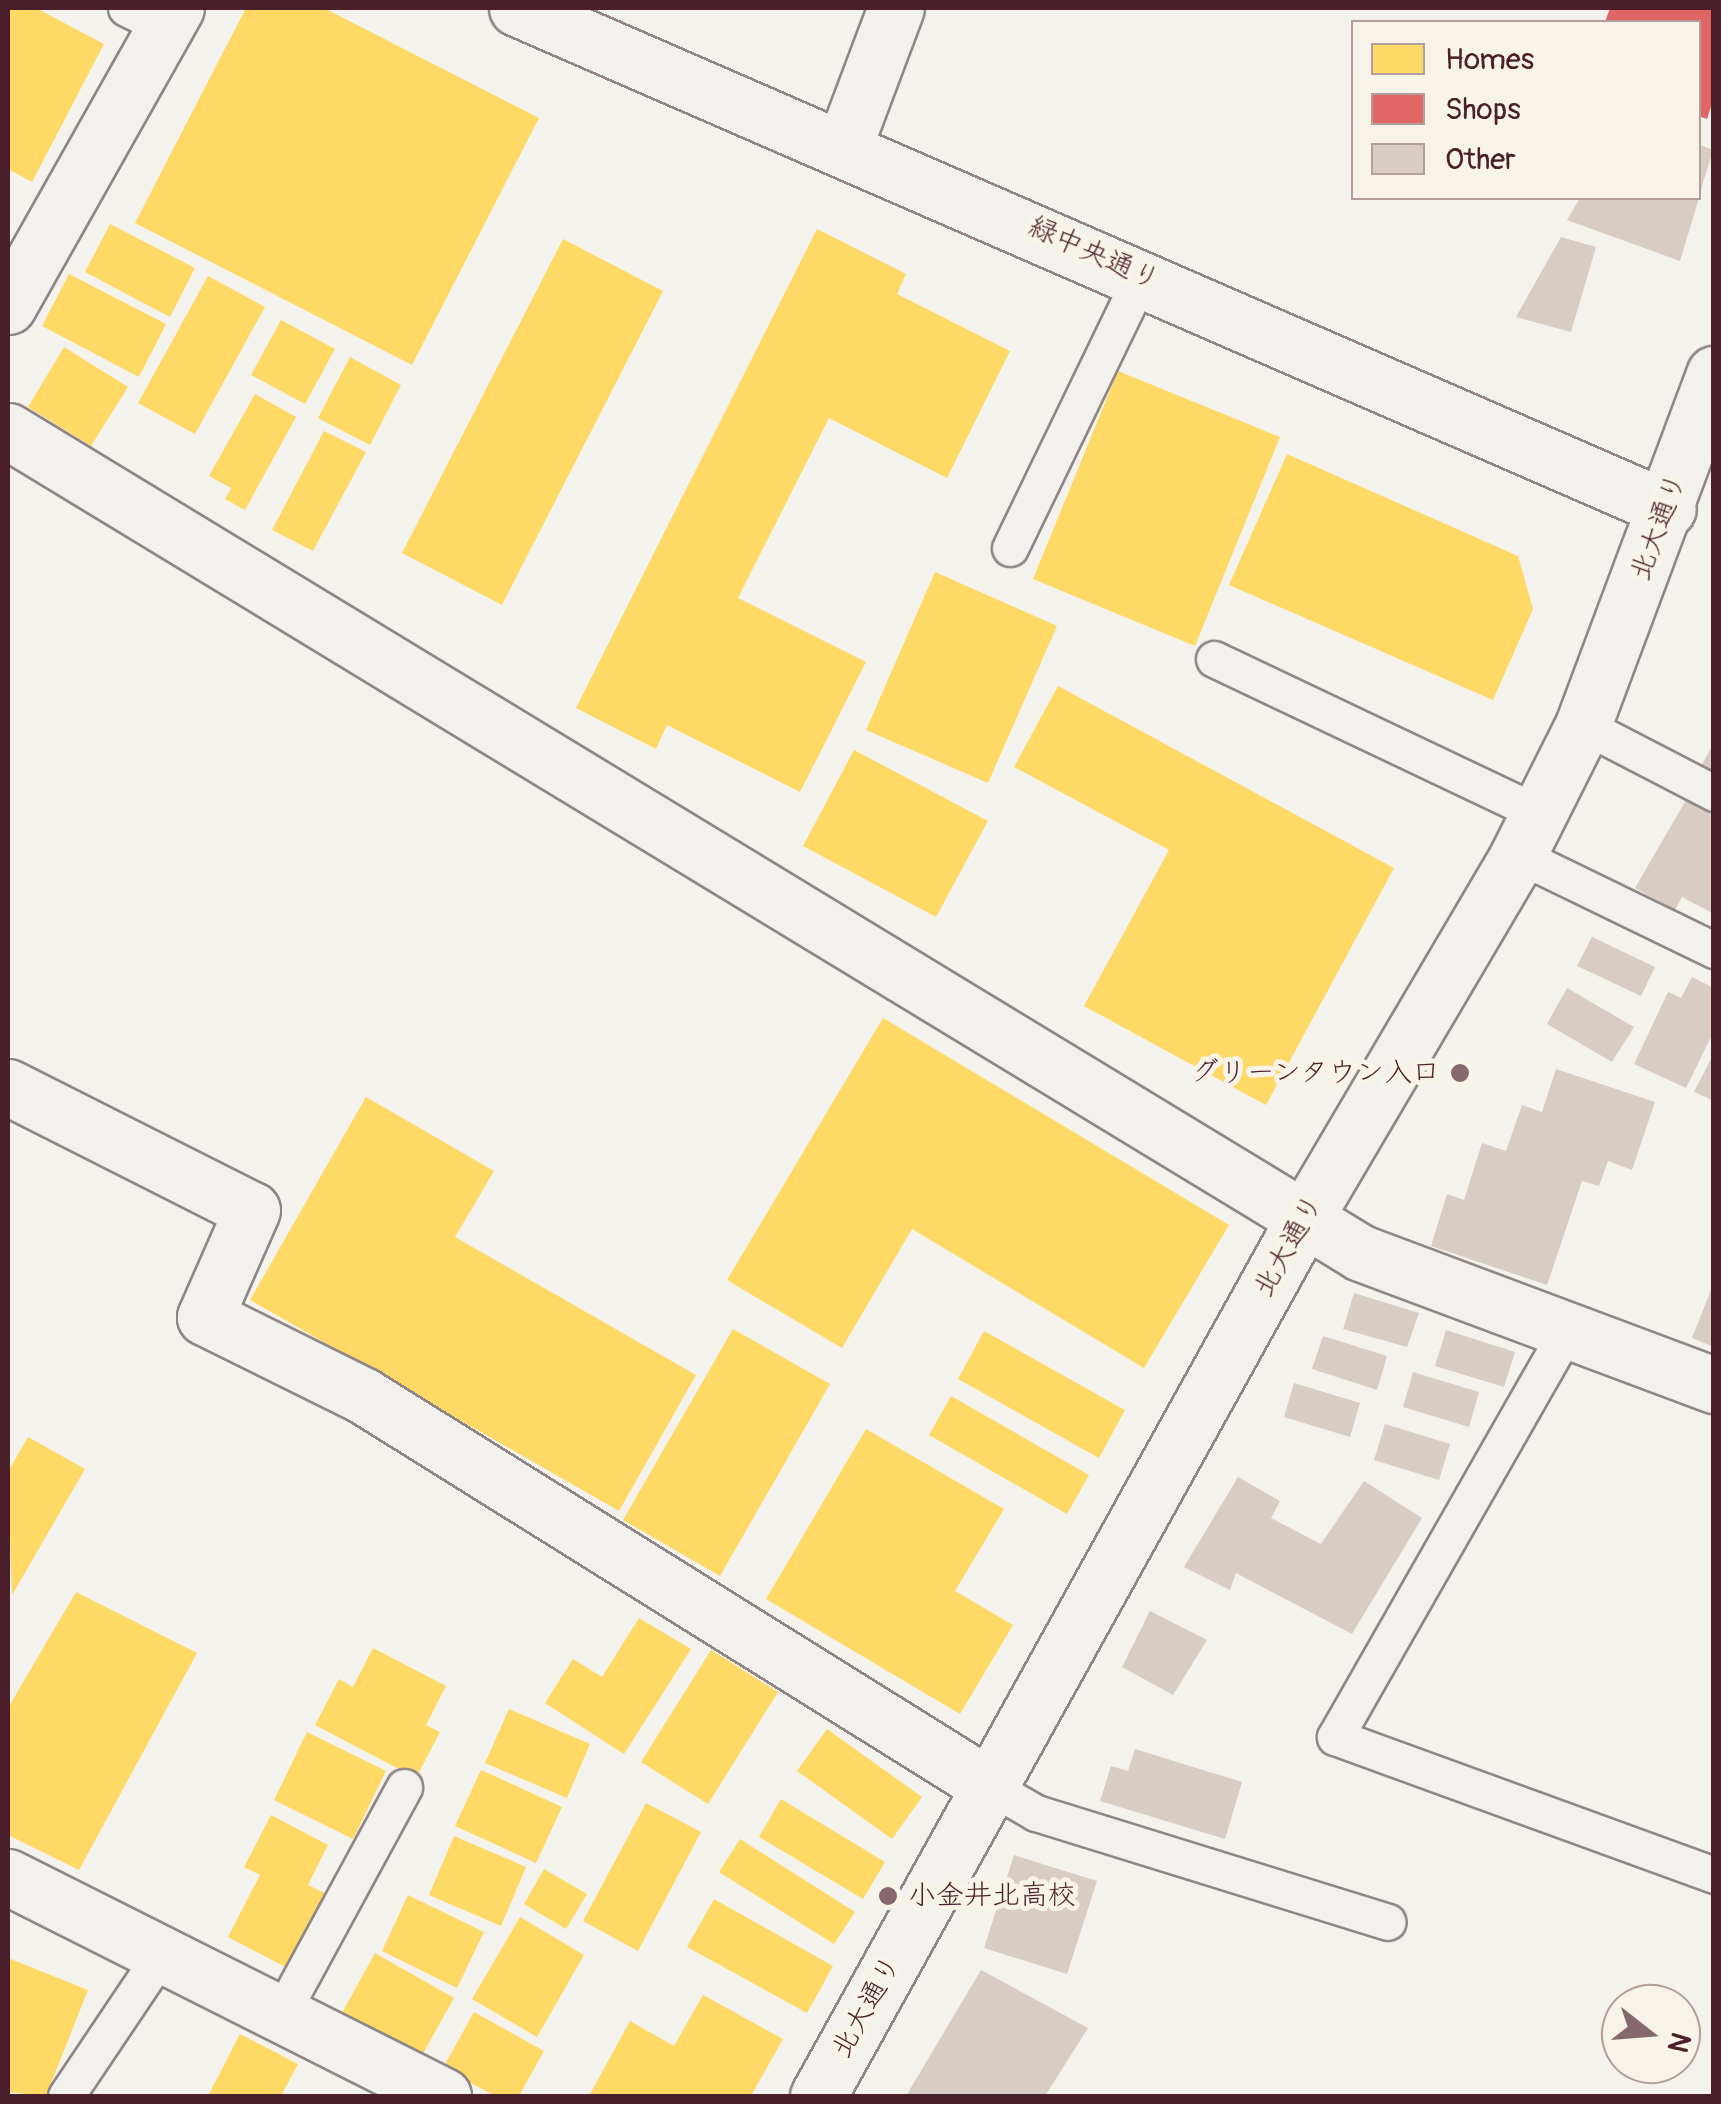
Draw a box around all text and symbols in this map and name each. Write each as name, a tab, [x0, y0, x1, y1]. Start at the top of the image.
legend	[1351, 20, 1701, 200]
text: Homes	[1445, 41, 1534, 78]
text: Shops	[1445, 91, 1521, 128]
text: Other	[1445, 141, 1516, 178]
street label: 緑中央通り	[1023, 210, 1165, 298]
street label: 北大通り	[1624, 469, 1694, 585]
place label: グリーンタウン入口	[1188, 1056, 1440, 1090]
marker: グリーンタウン入口	[1449, 1062, 1471, 1084]
street label: 北大通り	[1247, 1189, 1331, 1303]
place label: 小金井北高校	[908, 1879, 1076, 1913]
marker: 小金井北高校	[877, 1885, 899, 1907]
street label: 北大通り	[825, 1950, 909, 2064]
north arrow	[1601, 1984, 1701, 2084]
text: N	[1659, 2028, 1698, 2057]

